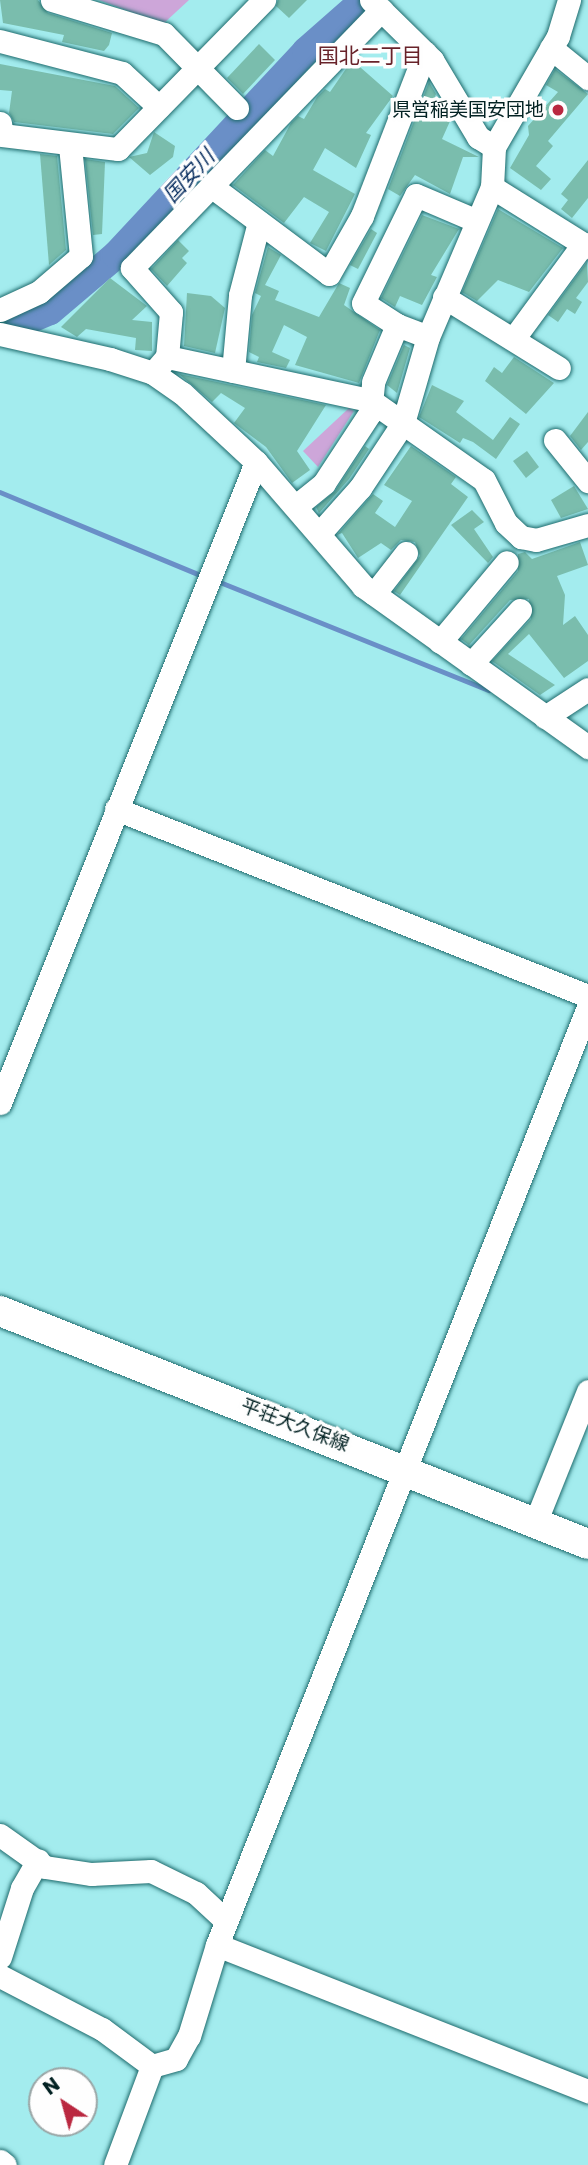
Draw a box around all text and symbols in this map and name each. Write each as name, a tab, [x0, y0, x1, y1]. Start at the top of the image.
district label: 国北二丁目	[318, 43, 422, 69]
place label: 県営稲美国安団地	[392, 99, 544, 121]
marker: 県営稲美国安団地	[550, 102, 566, 118]
water label: 国安川	[158, 144, 220, 208]
street label: 平荘大久保線	[238, 1394, 352, 1456]
north arrow	[28, 2067, 98, 2137]
text: N	[38, 2071, 65, 2101]

